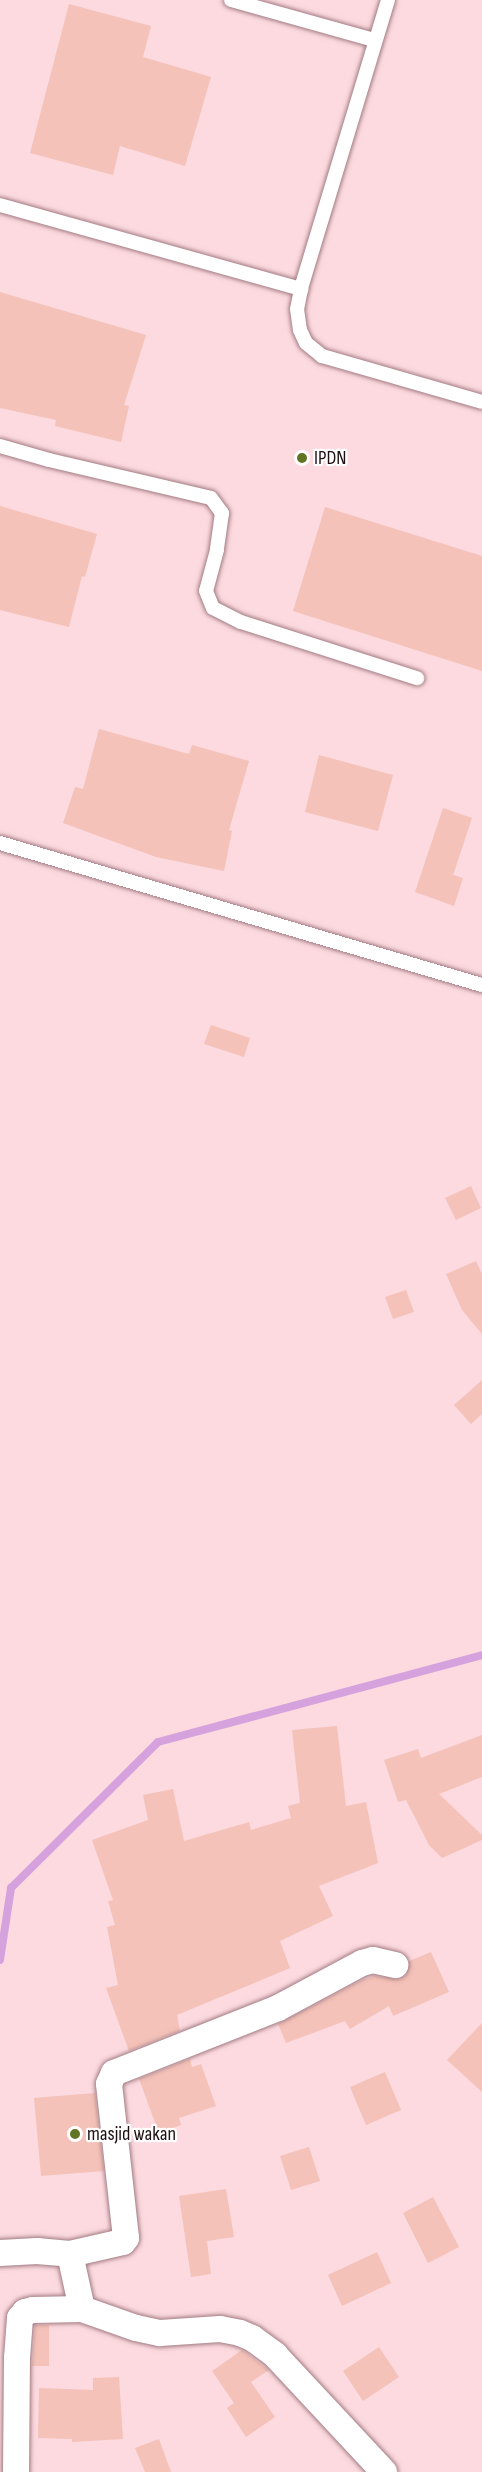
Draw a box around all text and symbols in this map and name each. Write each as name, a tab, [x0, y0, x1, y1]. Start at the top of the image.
place label: IPDN	[314, 446, 347, 470]
marker: IPDN	[295, 451, 309, 465]
place label: masjid wakan	[87, 2122, 176, 2146]
marker: masjid wakan	[68, 2127, 82, 2141]

